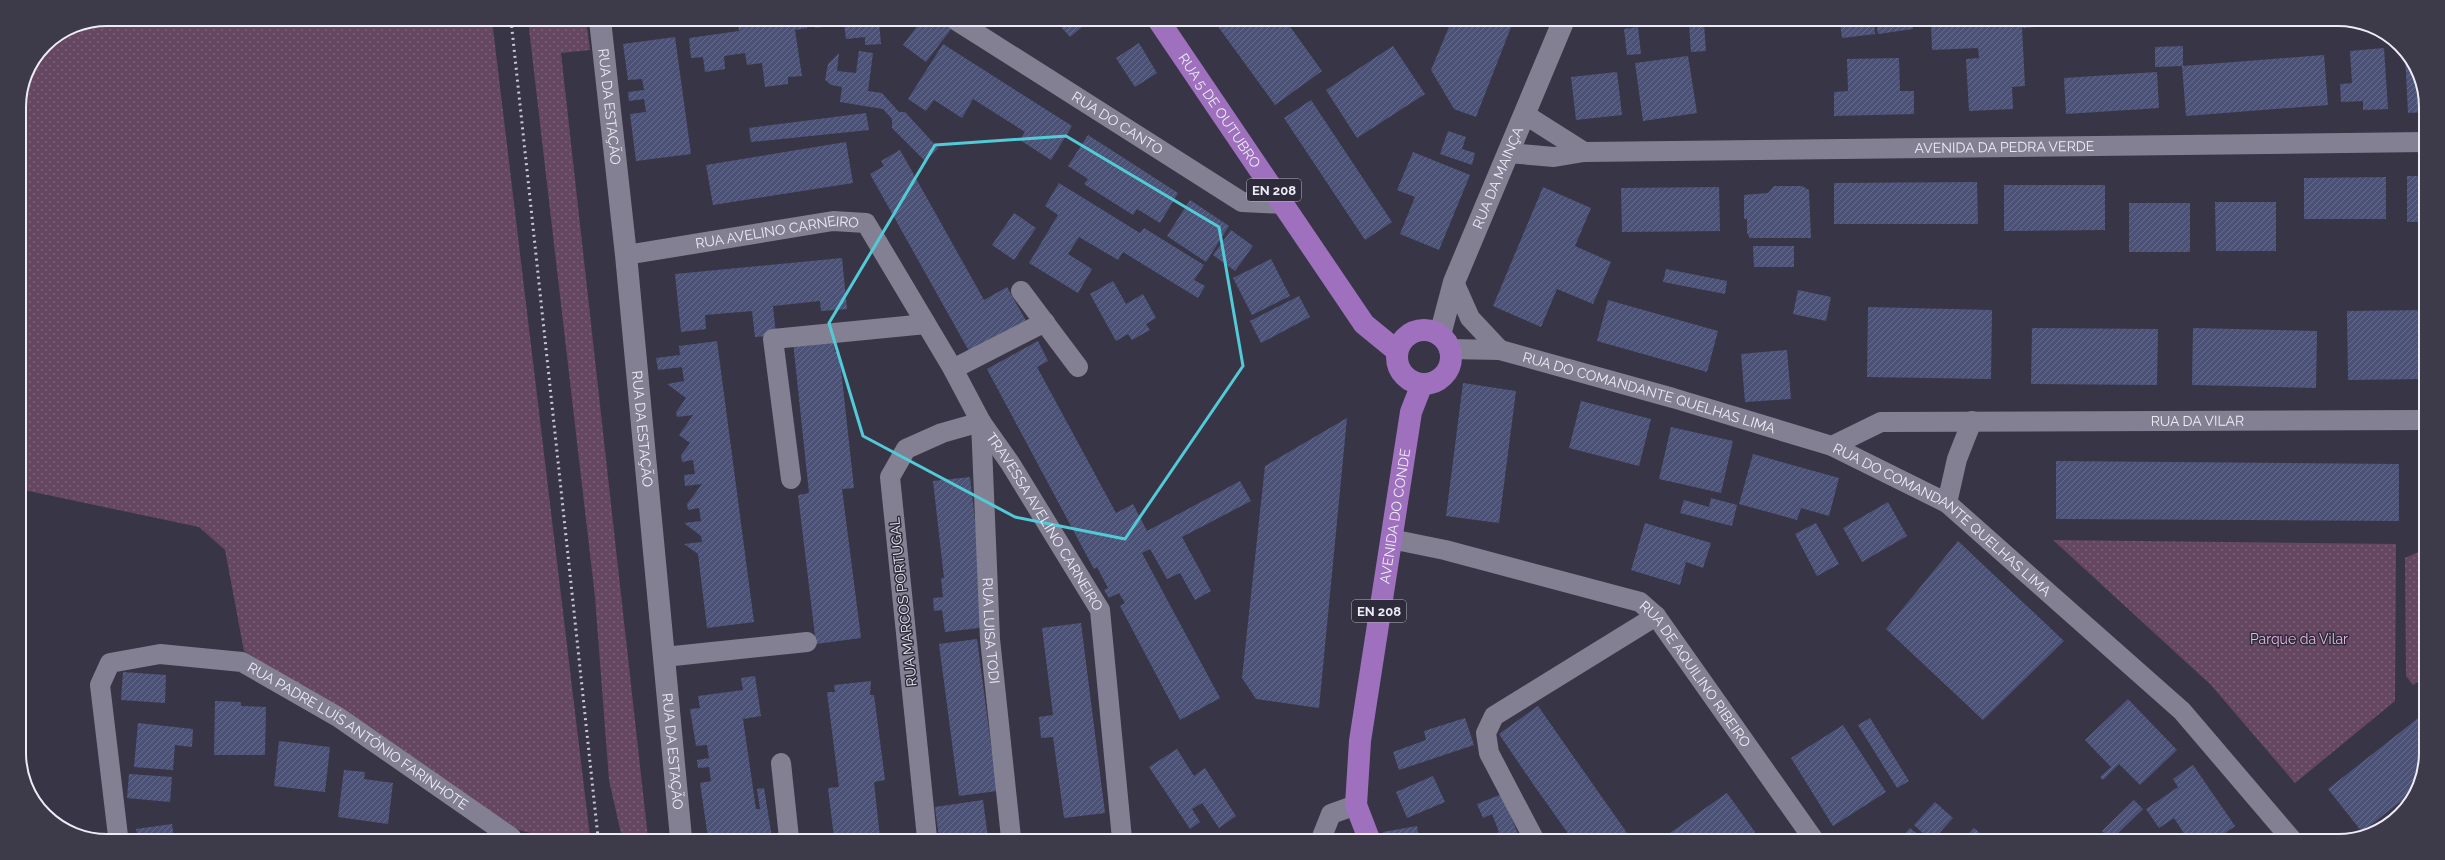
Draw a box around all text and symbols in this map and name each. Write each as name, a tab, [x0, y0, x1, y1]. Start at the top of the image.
street label: RUA DA ESTAÇÃO	[595, 47, 624, 165]
street label: RUA 5 DE OUTUBRO	[1175, 50, 1264, 171]
street label: RUA DO CANTO	[1069, 88, 1166, 158]
street label: RUA DA MAINÇA	[1469, 124, 1526, 231]
street label: AVENIDA DA PEDRA VERDE	[1914, 138, 2094, 156]
road number: EN 208	[1247, 179, 1301, 201]
street label: RUA AVELINO CARNEIRO	[694, 213, 859, 251]
street label: RUA DO COMANDANTE QUELHAS LIMA	[1521, 349, 1778, 437]
street label: RUA DA ESTAÇÃO	[629, 370, 656, 488]
street label: RUA DA VILAR	[2151, 413, 2244, 429]
street label: TRAVESSA AVELINO CARNEIRO	[983, 429, 1106, 614]
street label: RUA DO COMANDANTE QUELHAS LIMA	[1830, 440, 2055, 600]
street label: AVENIDA DO CONDE	[1376, 447, 1413, 585]
street label: RUA MARCOS PORTUGAL	[886, 517, 920, 687]
street label: RUA LUISA TODI	[979, 577, 1003, 685]
street label: RUA DE AQUILINO RIBEIRO	[1636, 598, 1754, 750]
road number: EN 208	[1352, 600, 1406, 622]
park label: Parque da Vilar	[2250, 631, 2348, 647]
street label: RUA PADRE LUÍS ANTÓNIO FARINHOTE	[245, 659, 471, 813]
street label: RUA DA ESTAÇÃO	[659, 692, 686, 810]

